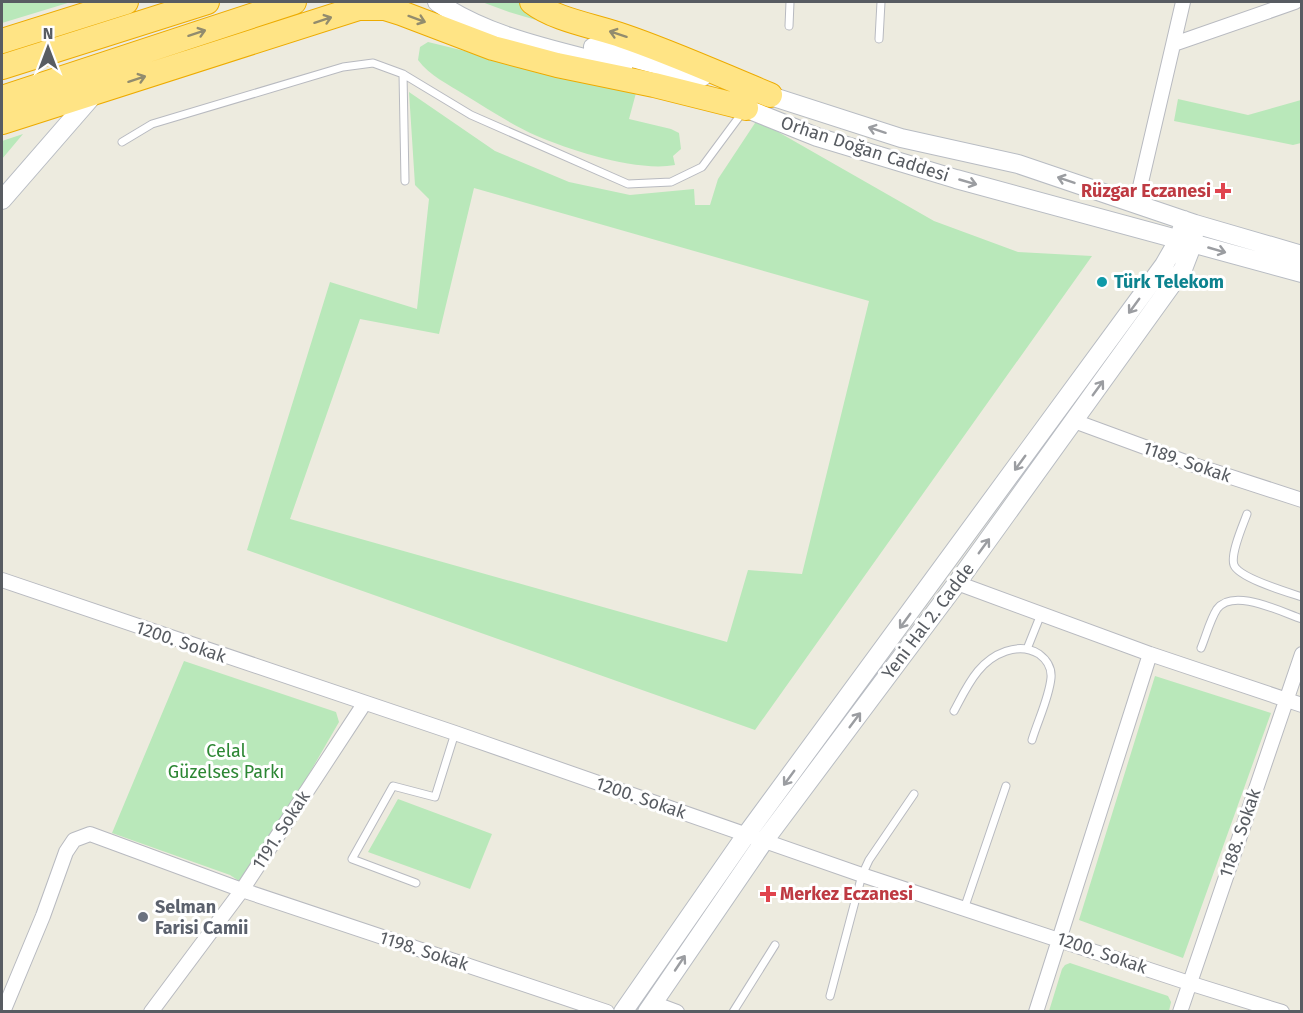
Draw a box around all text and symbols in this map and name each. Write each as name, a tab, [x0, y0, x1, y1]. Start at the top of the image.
one-way arrow	[313, 13, 332, 24]
one-way arrow	[407, 14, 426, 25]
north arrow	[18, 18, 78, 78]
text: N	[43, 24, 53, 43]
one-way arrow	[187, 27, 206, 38]
one-way arrow	[609, 28, 628, 39]
one-way arrow	[127, 73, 146, 84]
street label: Orhan Doğan Caddesi	[778, 111, 952, 187]
one-way arrow	[868, 124, 887, 135]
one-way arrow	[1057, 174, 1076, 185]
one-way arrow	[958, 177, 977, 188]
place label: Rüzgar Eczanesi	[1081, 180, 1211, 202]
marker: Rüzgar Eczanesi	[1216, 184, 1230, 198]
one-way arrow	[1207, 244, 1226, 256]
place label: Türk Telekom	[1114, 271, 1224, 293]
marker: Türk Telekom	[1095, 275, 1109, 289]
one-way arrow	[1128, 297, 1141, 313]
one-way arrow	[1092, 381, 1104, 397]
street label: 1189. Sokak	[1140, 437, 1235, 488]
one-way arrow	[1013, 455, 1026, 471]
one-way arrow	[977, 539, 990, 555]
street label: Yeni Hal 2. Cadde	[877, 558, 979, 684]
one-way arrow	[898, 613, 911, 629]
street label: 1200. Sokak	[133, 616, 230, 668]
one-way arrow	[848, 712, 861, 728]
park label: Celal Güzelses Parkı	[168, 740, 284, 783]
one-way arrow	[783, 769, 795, 785]
street label: 1200. Sokak	[593, 772, 690, 824]
street label: 1188. Sokak	[1215, 785, 1266, 880]
street label: 1191. Sokak	[247, 786, 315, 874]
place label: Merkez Eczanesi	[780, 883, 913, 905]
marker: Merkez Eczanesi	[761, 887, 775, 901]
place label: Selman Farisi Camii	[155, 896, 248, 939]
marker: Selman Farisi Camii	[136, 910, 150, 924]
street label: 1198. Sokak	[377, 926, 472, 976]
street label: 1200. Sokak	[1054, 927, 1151, 979]
one-way arrow	[674, 956, 686, 972]

